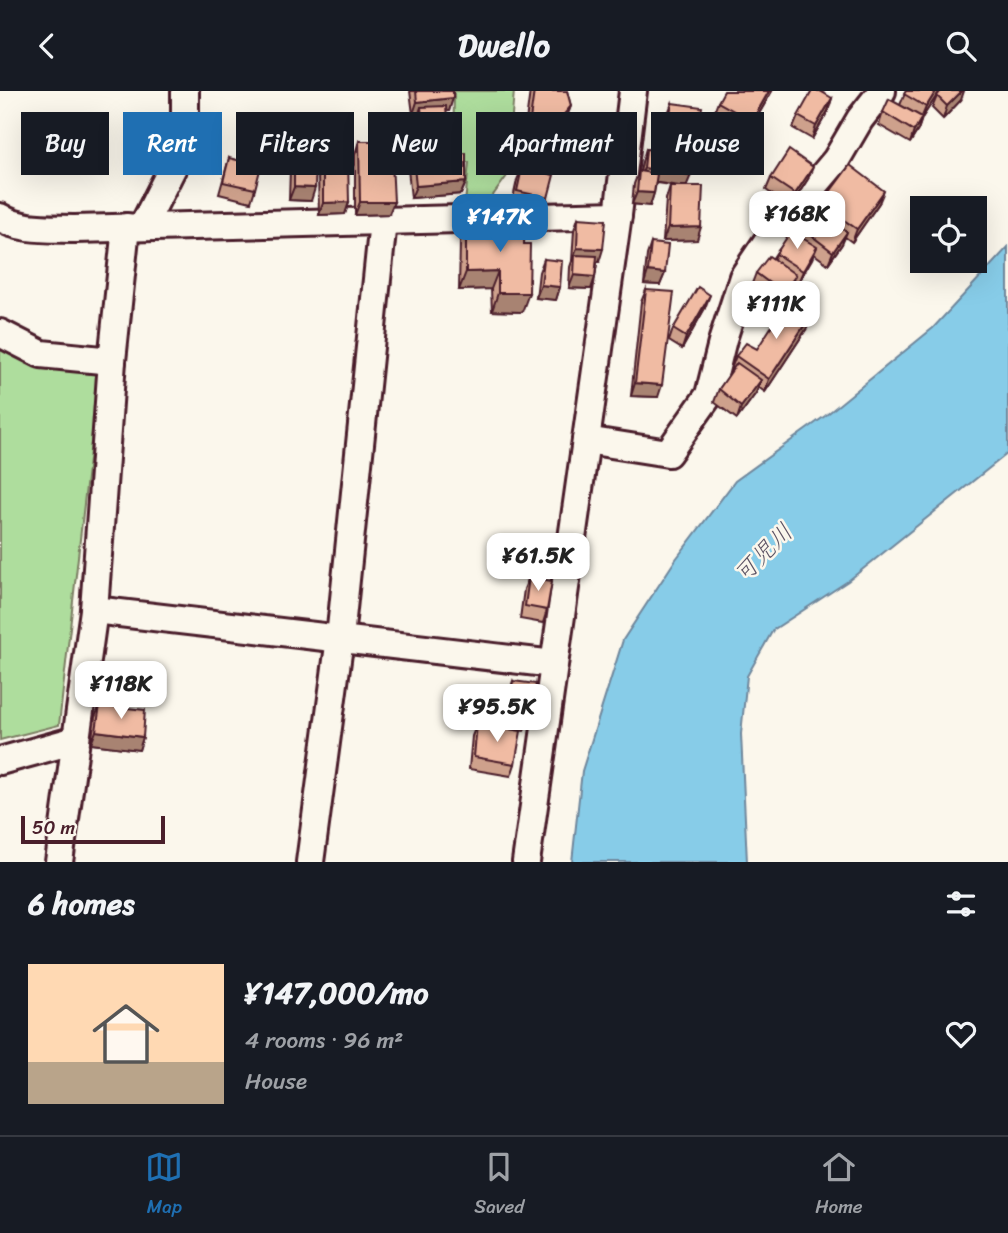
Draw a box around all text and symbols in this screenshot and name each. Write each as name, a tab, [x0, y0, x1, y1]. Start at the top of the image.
text: Dwello	[458, 17, 550, 74]
icon: back	[28, 27, 66, 65]
icon: search	[942, 27, 980, 65]
chip: Buy	[21, 112, 109, 175]
chip: Rent	[123, 112, 222, 175]
chip: Filters	[236, 112, 354, 175]
chip: New	[368, 112, 462, 175]
chip: Apartment	[476, 112, 637, 175]
chip: House	[651, 112, 764, 175]
pin: ¥168K	[748, 191, 846, 251]
text: ¥168K	[765, 193, 829, 234]
pin: ¥147K	[451, 195, 549, 254]
text: ¥147K	[468, 196, 532, 237]
map controls	[910, 196, 987, 273]
button: locate	[910, 196, 987, 273]
pin: ¥111K	[727, 281, 825, 341]
text: ¥111K	[748, 283, 804, 324]
water label: 可児川	[723, 513, 803, 593]
pin: ¥61.5K	[481, 533, 595, 593]
text: ¥61.5K	[503, 535, 573, 576]
pin: ¥118K	[72, 661, 170, 721]
text: ¥118K	[91, 663, 151, 704]
pin: ¥95.5K	[440, 685, 554, 744]
text: ¥95.5K	[459, 686, 535, 727]
text: 50 m	[32, 811, 75, 844]
scale bar	[21, 813, 164, 845]
text: 6 homes	[28, 877, 135, 931]
icon: filters	[942, 885, 980, 923]
text: ¥147,000/mo	[245, 966, 429, 1020]
icon: home	[84, 992, 168, 1076]
icon: heart	[942, 1015, 980, 1053]
text: 4 rooms · 96 m²	[245, 1020, 403, 1061]
text: House	[245, 1061, 307, 1102]
tab: Map	[145, 1148, 183, 1223]
tab: Saved	[474, 1148, 524, 1223]
tab: Home	[815, 1148, 863, 1223]

